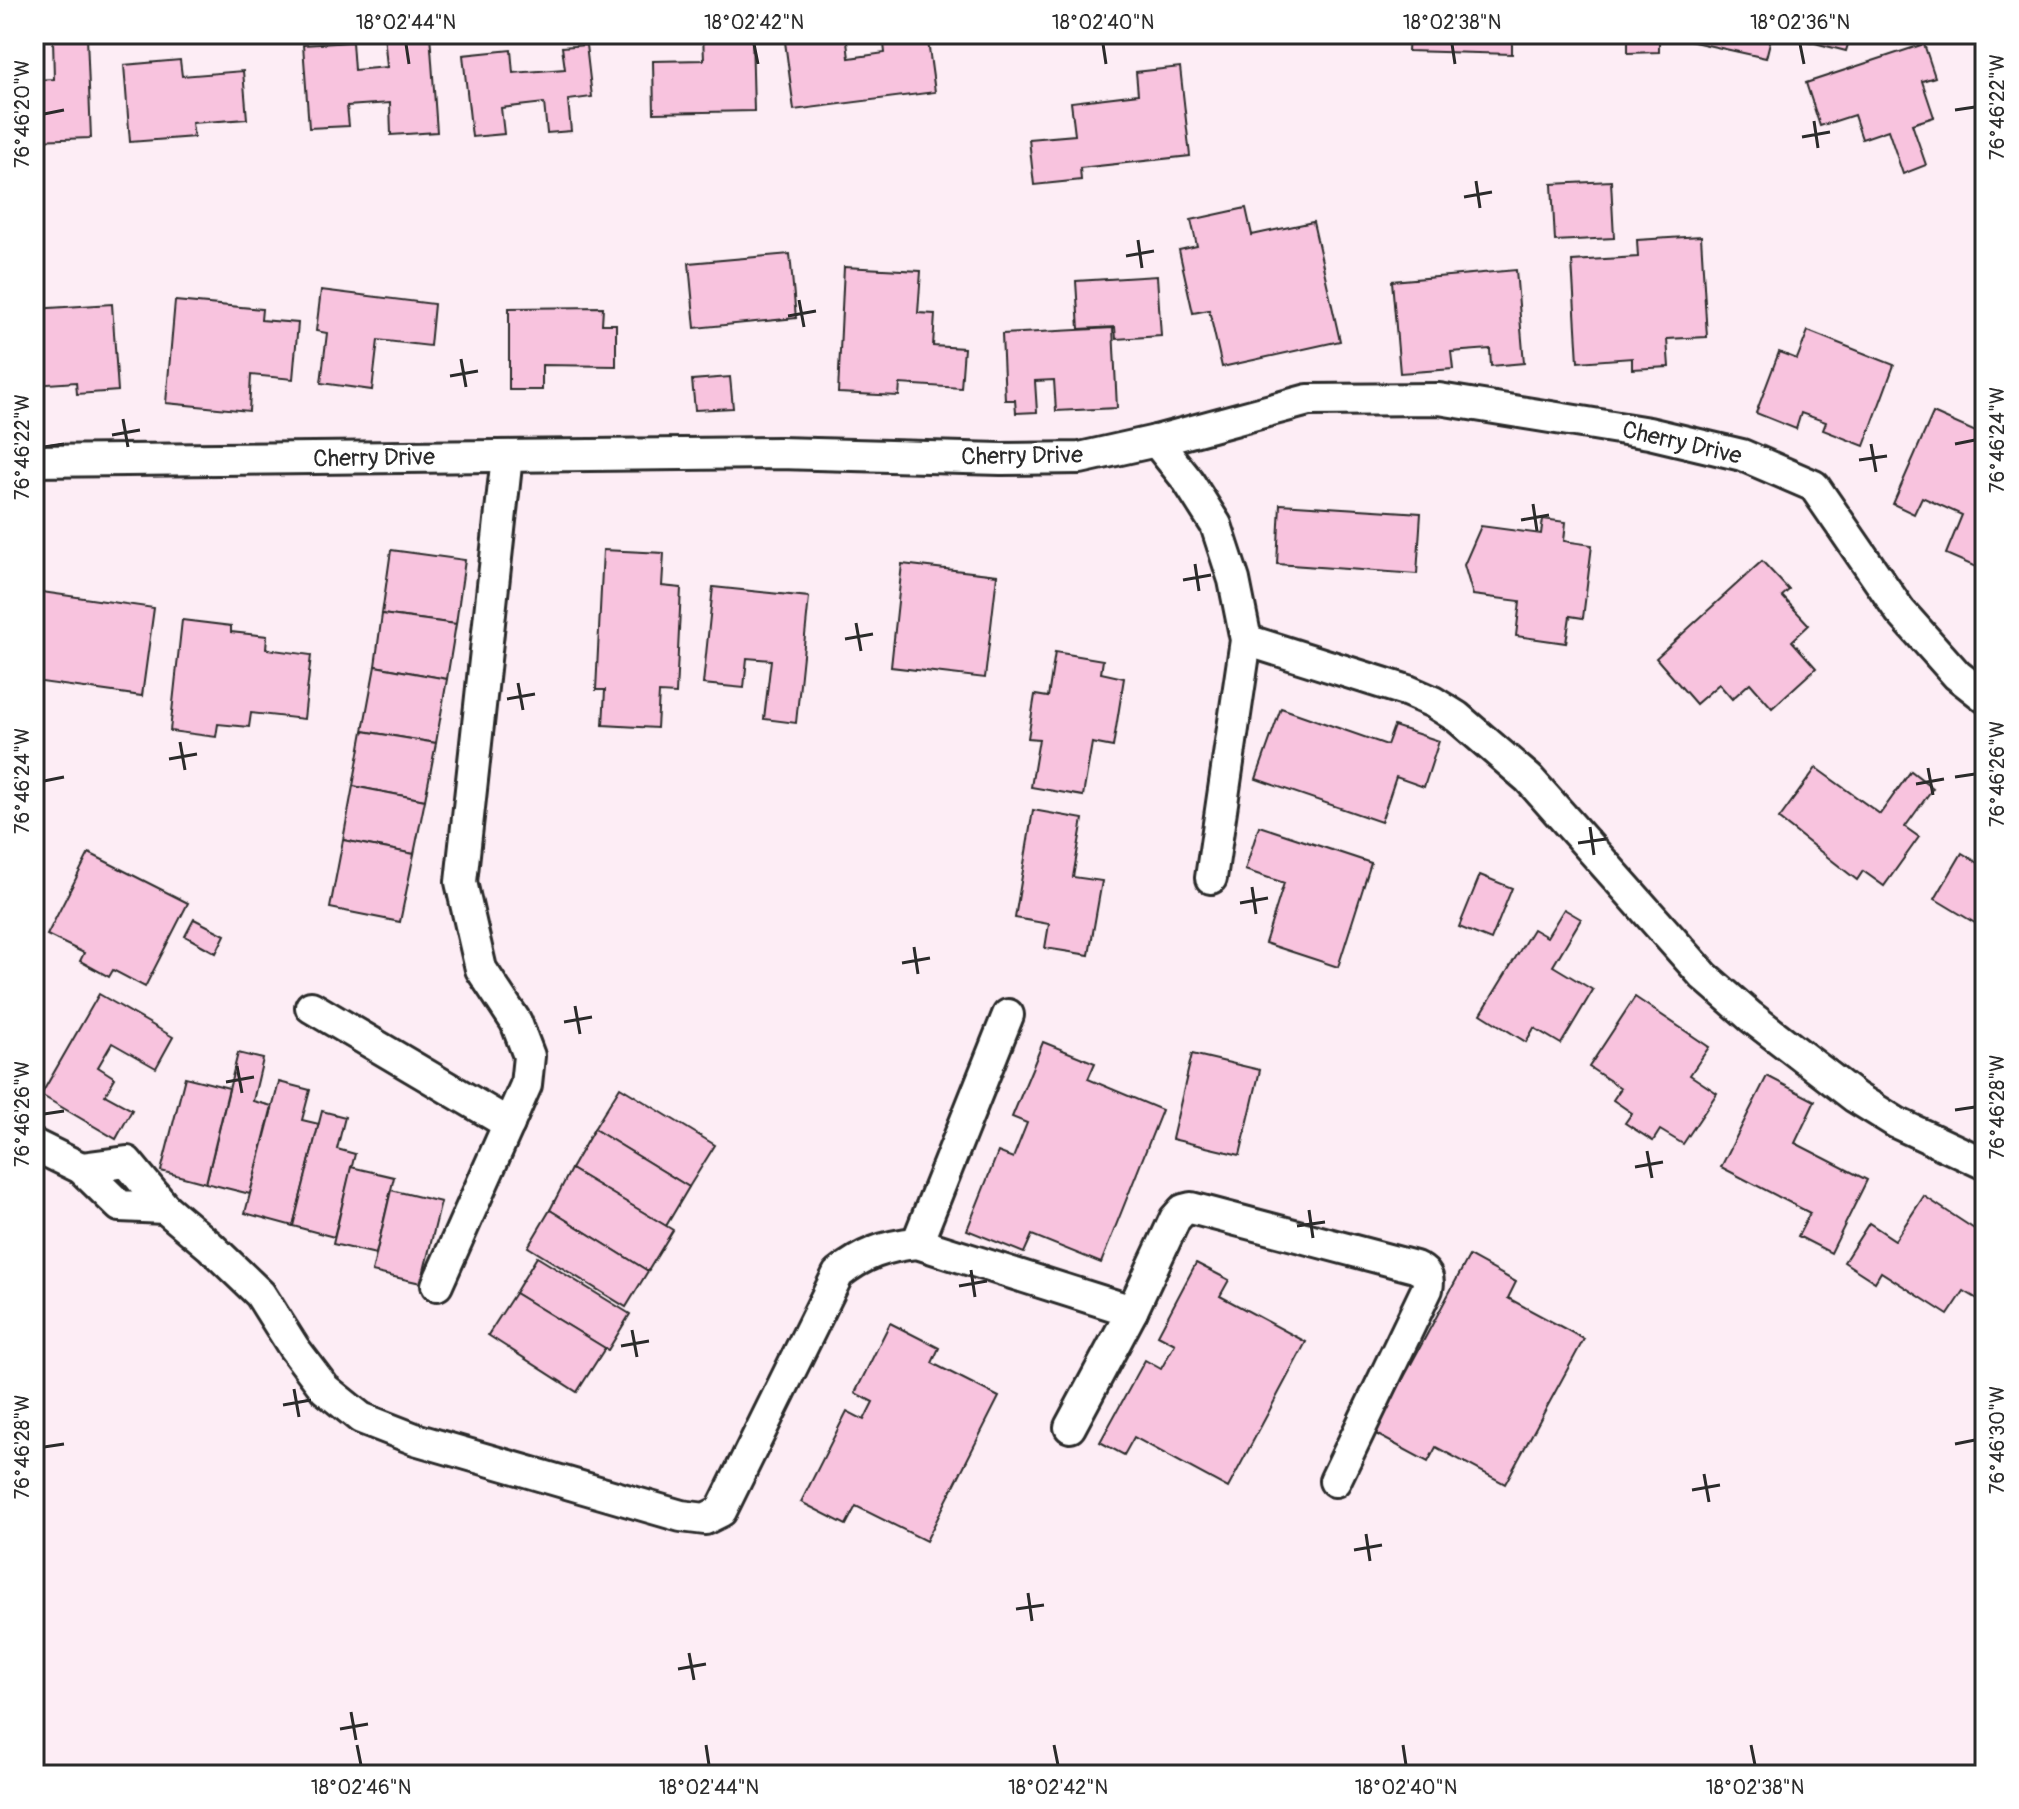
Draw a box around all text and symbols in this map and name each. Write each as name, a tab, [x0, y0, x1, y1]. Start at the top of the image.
text: 18°02'44"N	[356, 10, 456, 35]
text: 18°02'42"N	[704, 10, 804, 35]
text: 18°02'40"N	[1052, 10, 1154, 35]
text: 18°02'38"N	[1403, 10, 1501, 35]
text: 18°02'36"N	[1750, 10, 1850, 35]
text: 76°46'22"W	[1985, 54, 2010, 160]
text: 76°46'20"W	[10, 60, 35, 168]
text: 76°46'24"W	[1985, 387, 2010, 493]
text: 76°46'22"W	[10, 394, 35, 500]
street label: Cherry Drive	[1619, 415, 1745, 471]
street label: Cherry Drive	[961, 440, 1083, 472]
street label: Cherry Drive	[313, 442, 435, 474]
text: 76°46'26"W	[1985, 721, 2010, 827]
text: 76°46'24"W	[10, 728, 35, 834]
text: 76°46'28"W	[1985, 1055, 2010, 1159]
text: 76°46'26"W	[10, 1061, 35, 1167]
text: 76°46'30"W	[1985, 1386, 2010, 1494]
text: 76°46'28"W	[10, 1395, 35, 1499]
text: 18°02'46"N	[311, 1775, 411, 1800]
text: 18°02'44"N	[659, 1775, 759, 1800]
text: 18°02'42"N	[1008, 1775, 1108, 1800]
text: 18°02'40"N	[1355, 1775, 1457, 1800]
text: 18°02'38"N	[1706, 1775, 1804, 1800]

